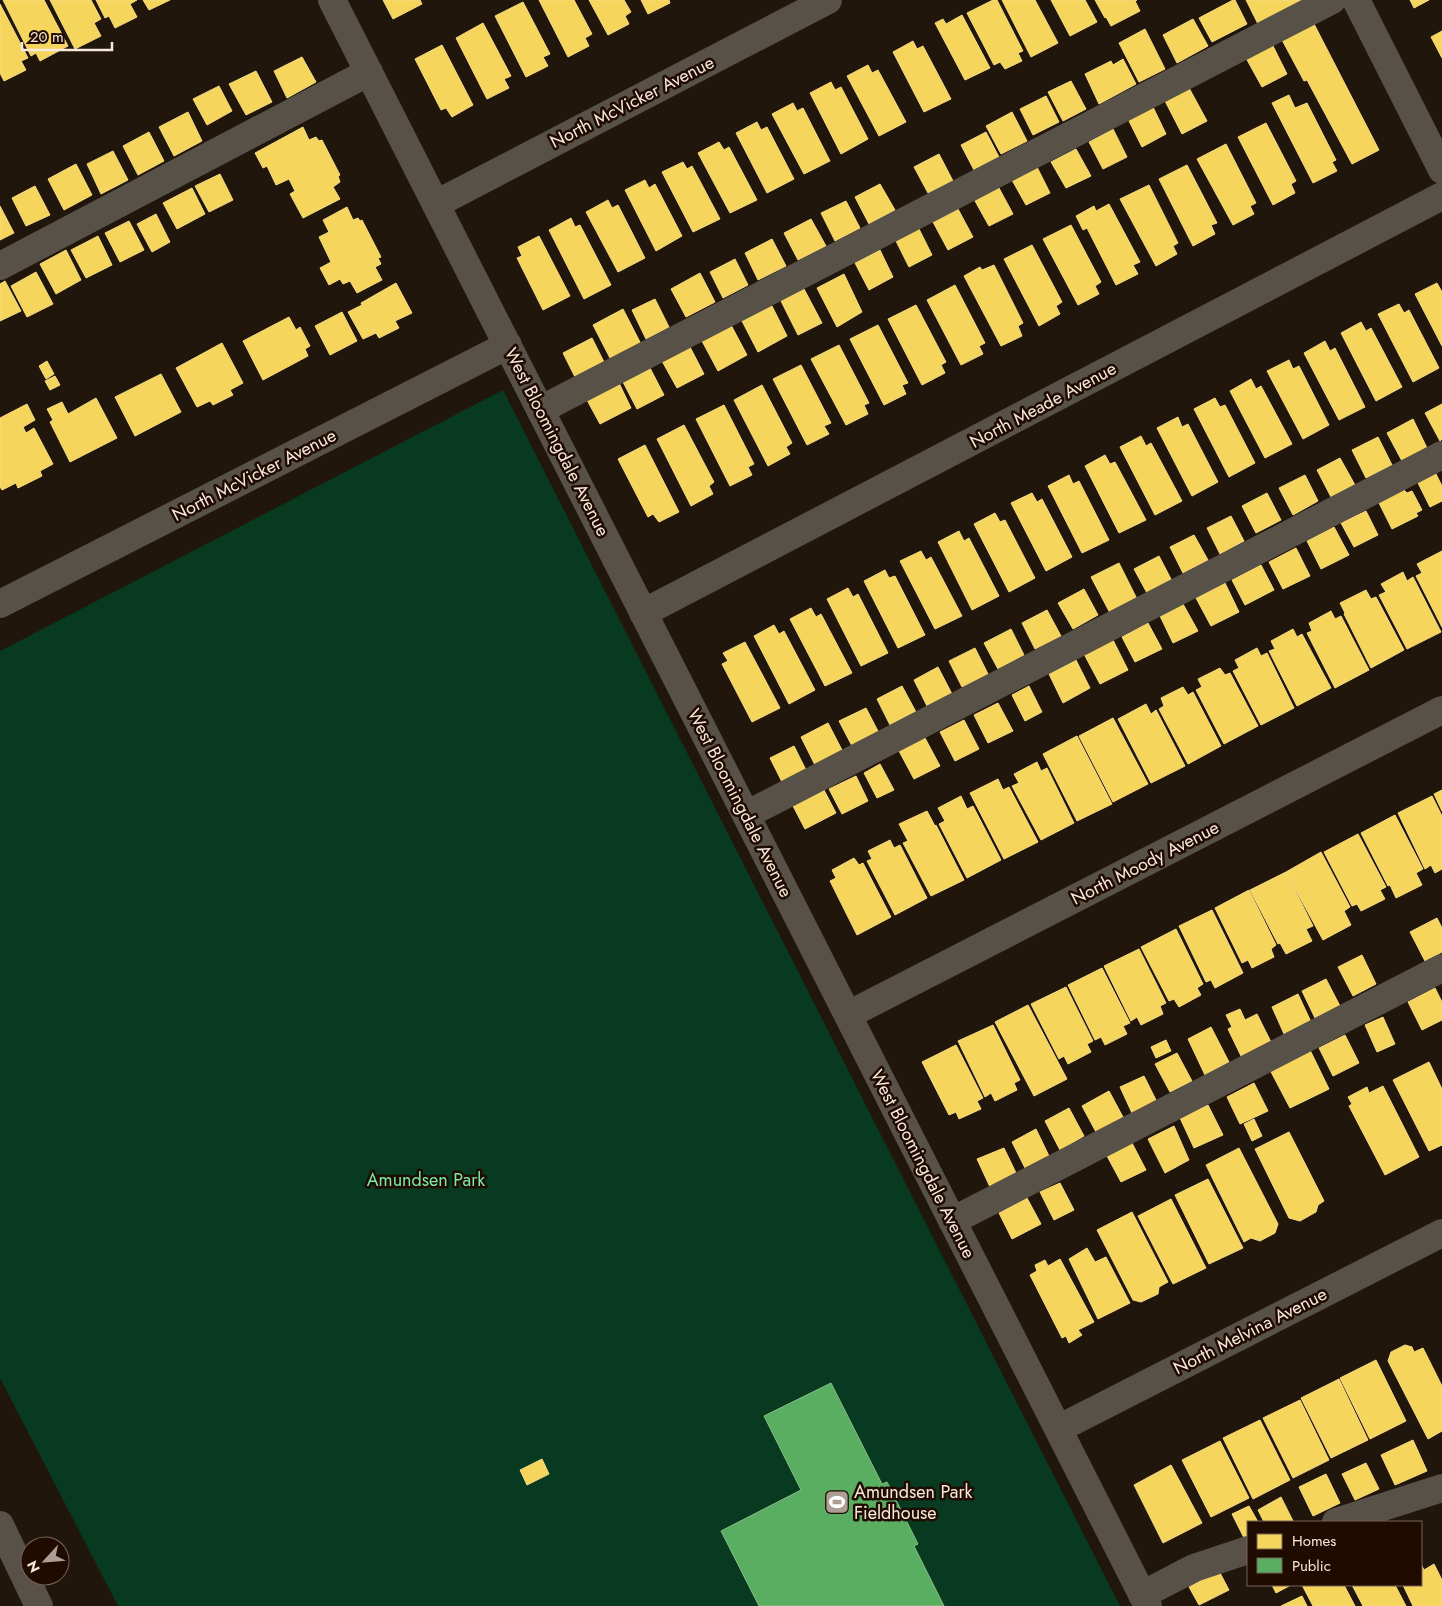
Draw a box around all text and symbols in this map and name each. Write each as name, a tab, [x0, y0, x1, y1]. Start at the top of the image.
scale bar	[22, 20, 112, 52]
text: 20 m	[30, 26, 64, 48]
street label: North McVicker Avenue	[545, 49, 719, 155]
street label: West Bloomingdale Avenue	[498, 343, 616, 541]
street label: North Meade Avenue	[965, 355, 1121, 455]
street label: North McVicker Avenue	[167, 422, 341, 528]
street label: West Bloomingdale Avenue	[681, 704, 799, 902]
street label: North Moody Avenue	[1066, 814, 1224, 912]
street label: West Bloomingdale Avenue	[864, 1065, 982, 1263]
park label: Amundsen Park	[367, 1167, 485, 1193]
street label: North Melvina Avenue	[1169, 1281, 1331, 1381]
place label: Amundsen Park Fieldhouse	[854, 1479, 973, 1526]
sports icon: Amundsen Park Fieldhouse	[824, 1489, 850, 1515]
legend	[1247, 1521, 1422, 1586]
text: Homes	[1292, 1530, 1336, 1552]
north arrow	[20, 1536, 70, 1586]
text: Public	[1292, 1555, 1331, 1577]
text: N	[22, 1557, 45, 1576]

